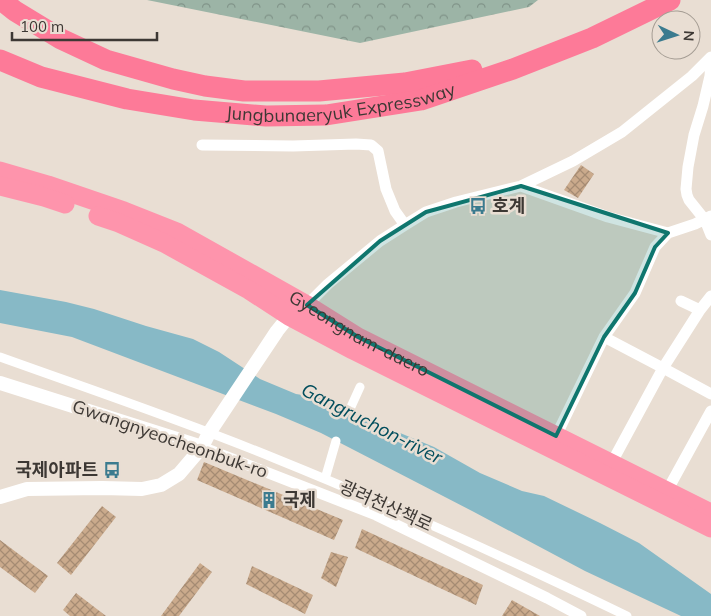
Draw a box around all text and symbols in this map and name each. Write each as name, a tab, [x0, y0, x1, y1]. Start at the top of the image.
scale bar	[12, 10, 158, 42]
north arrow	[651, 10, 701, 60]
text: 100 m	[20, 17, 64, 36]
text: N	[680, 30, 698, 42]
street label: Jungbunaeryuk Expressway	[225, 77, 459, 127]
place label: 호계	[492, 194, 525, 217]
bus stop icon: 호계	[468, 196, 488, 216]
street label: Gyeongnam-daero	[285, 285, 433, 382]
water label: Gangruchon-river	[297, 377, 447, 469]
street label: Gwangnyeocheonbuk-ro	[69, 394, 271, 483]
place label: 국제아파트	[15, 458, 98, 481]
bus stop icon: 국제아파트	[102, 460, 122, 480]
street label: 광려천산책로	[336, 475, 436, 536]
place label: 국제	[283, 488, 316, 511]
building icon: 국제	[259, 490, 279, 510]

